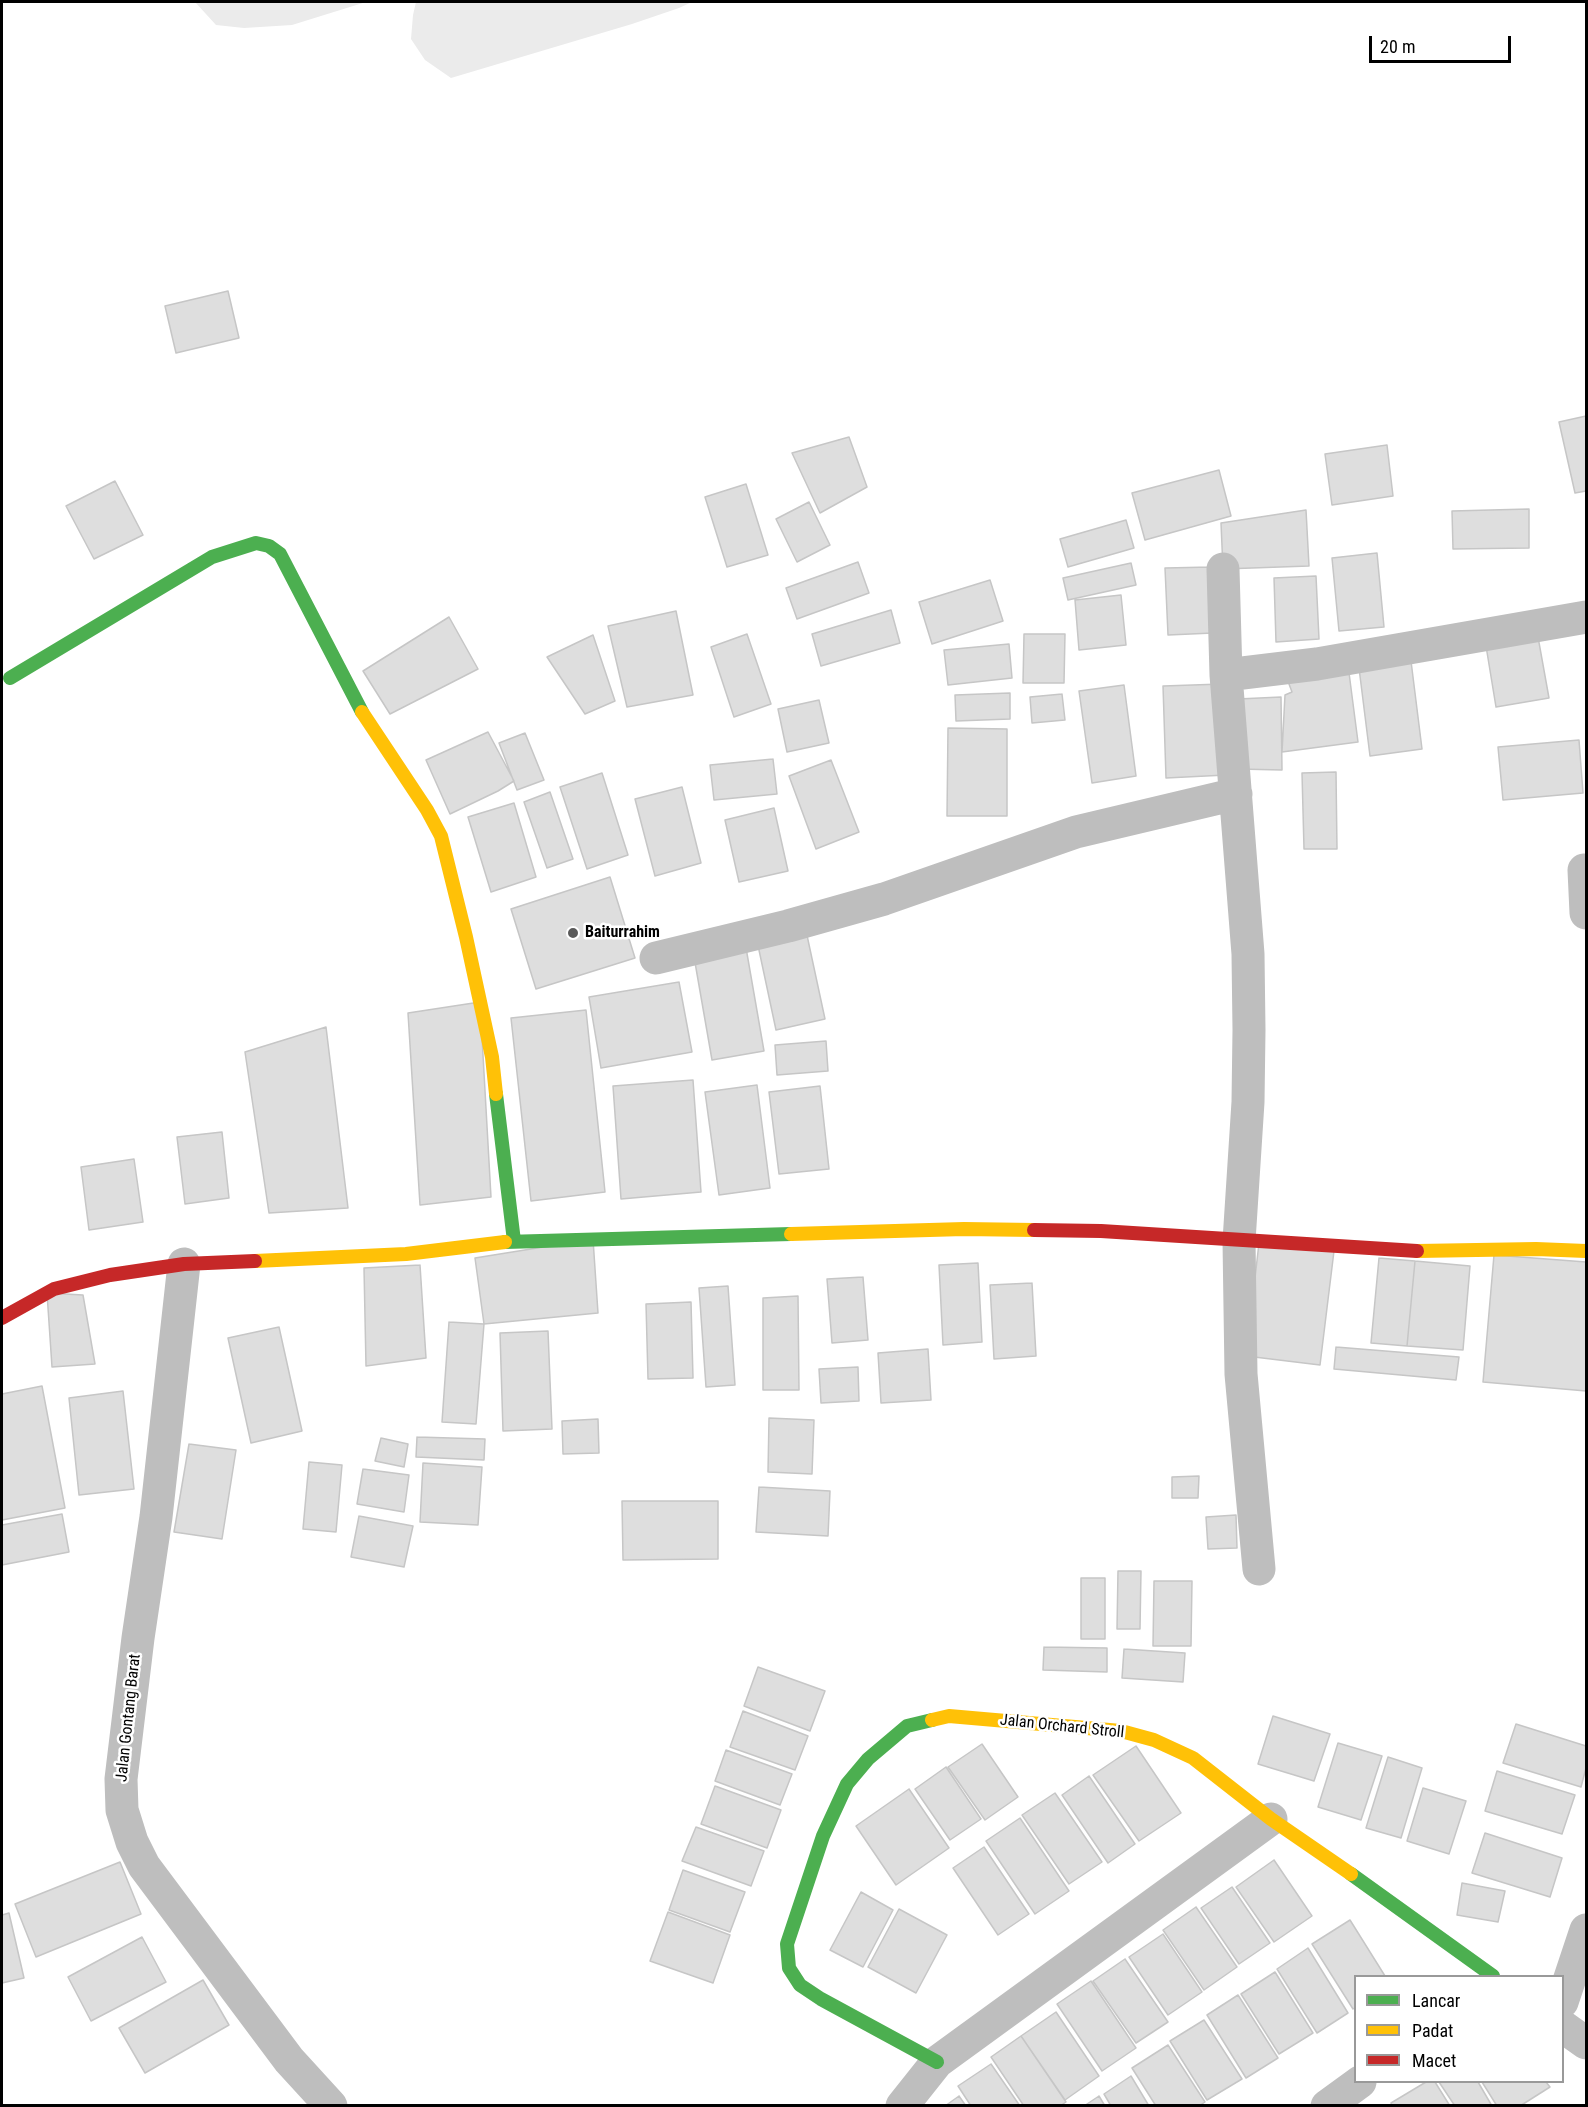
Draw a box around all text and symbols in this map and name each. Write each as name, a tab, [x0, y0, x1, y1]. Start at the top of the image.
scale bar	[1372, 24, 1514, 62]
text: 20 m	[1380, 36, 1415, 57]
place label: Baiturrahim	[585, 923, 660, 943]
marker: Baiturrahim	[566, 926, 580, 940]
street label: Jalan Gontang Barat	[113, 1653, 145, 1783]
street label: Jalan Orchard Stroll	[999, 1711, 1125, 1743]
legend	[1354, 1975, 1564, 2083]
text: Lancar	[1412, 1990, 1460, 2011]
text: Padat	[1412, 2020, 1453, 2041]
text: Macet	[1412, 2050, 1456, 2071]

